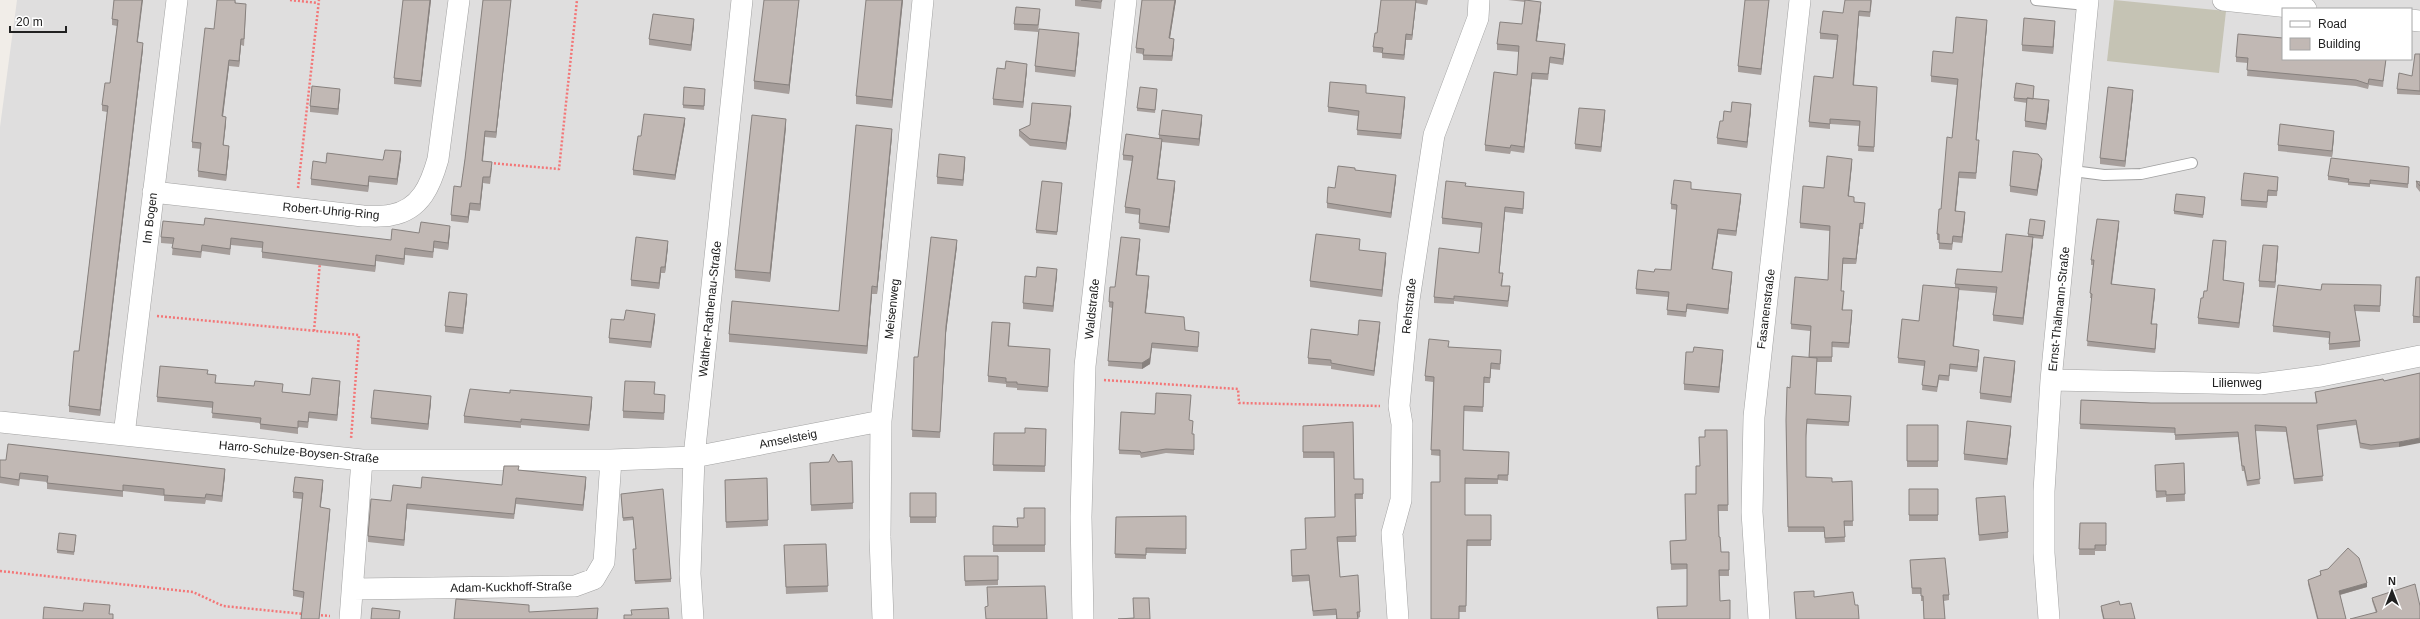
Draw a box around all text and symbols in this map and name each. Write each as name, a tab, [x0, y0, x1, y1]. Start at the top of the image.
scale bar	[10, 8, 66, 34]
legend	[2282, 8, 2412, 60]
text: 20 m	[16, 15, 43, 29]
text: Road	[2318, 17, 2347, 31]
text: Building	[2318, 37, 2361, 51]
street label: Im Bogen	[140, 192, 160, 244]
street label: Robert-Uhrig-Ring	[282, 200, 380, 222]
street label: Walther-Rathenau-Straße	[696, 240, 724, 378]
street label: Ernst-Thälmann-Straße	[2045, 246, 2073, 372]
street label: Fasanenstraße	[1754, 268, 1778, 350]
street label: Rehstraße	[1399, 277, 1419, 335]
street label: Meisenweg	[882, 278, 902, 340]
street label: Waldstraße	[1082, 278, 1102, 340]
street label: Lilienweg	[2212, 376, 2262, 390]
street label: Amselsteig	[758, 427, 818, 451]
street label: Harro-Schulze-Boysen-Straße	[218, 438, 380, 466]
north arrow	[2372, 571, 2412, 611]
text: N	[2388, 575, 2396, 587]
street label: Adam-Kuckhoff-Straße	[450, 579, 572, 595]

